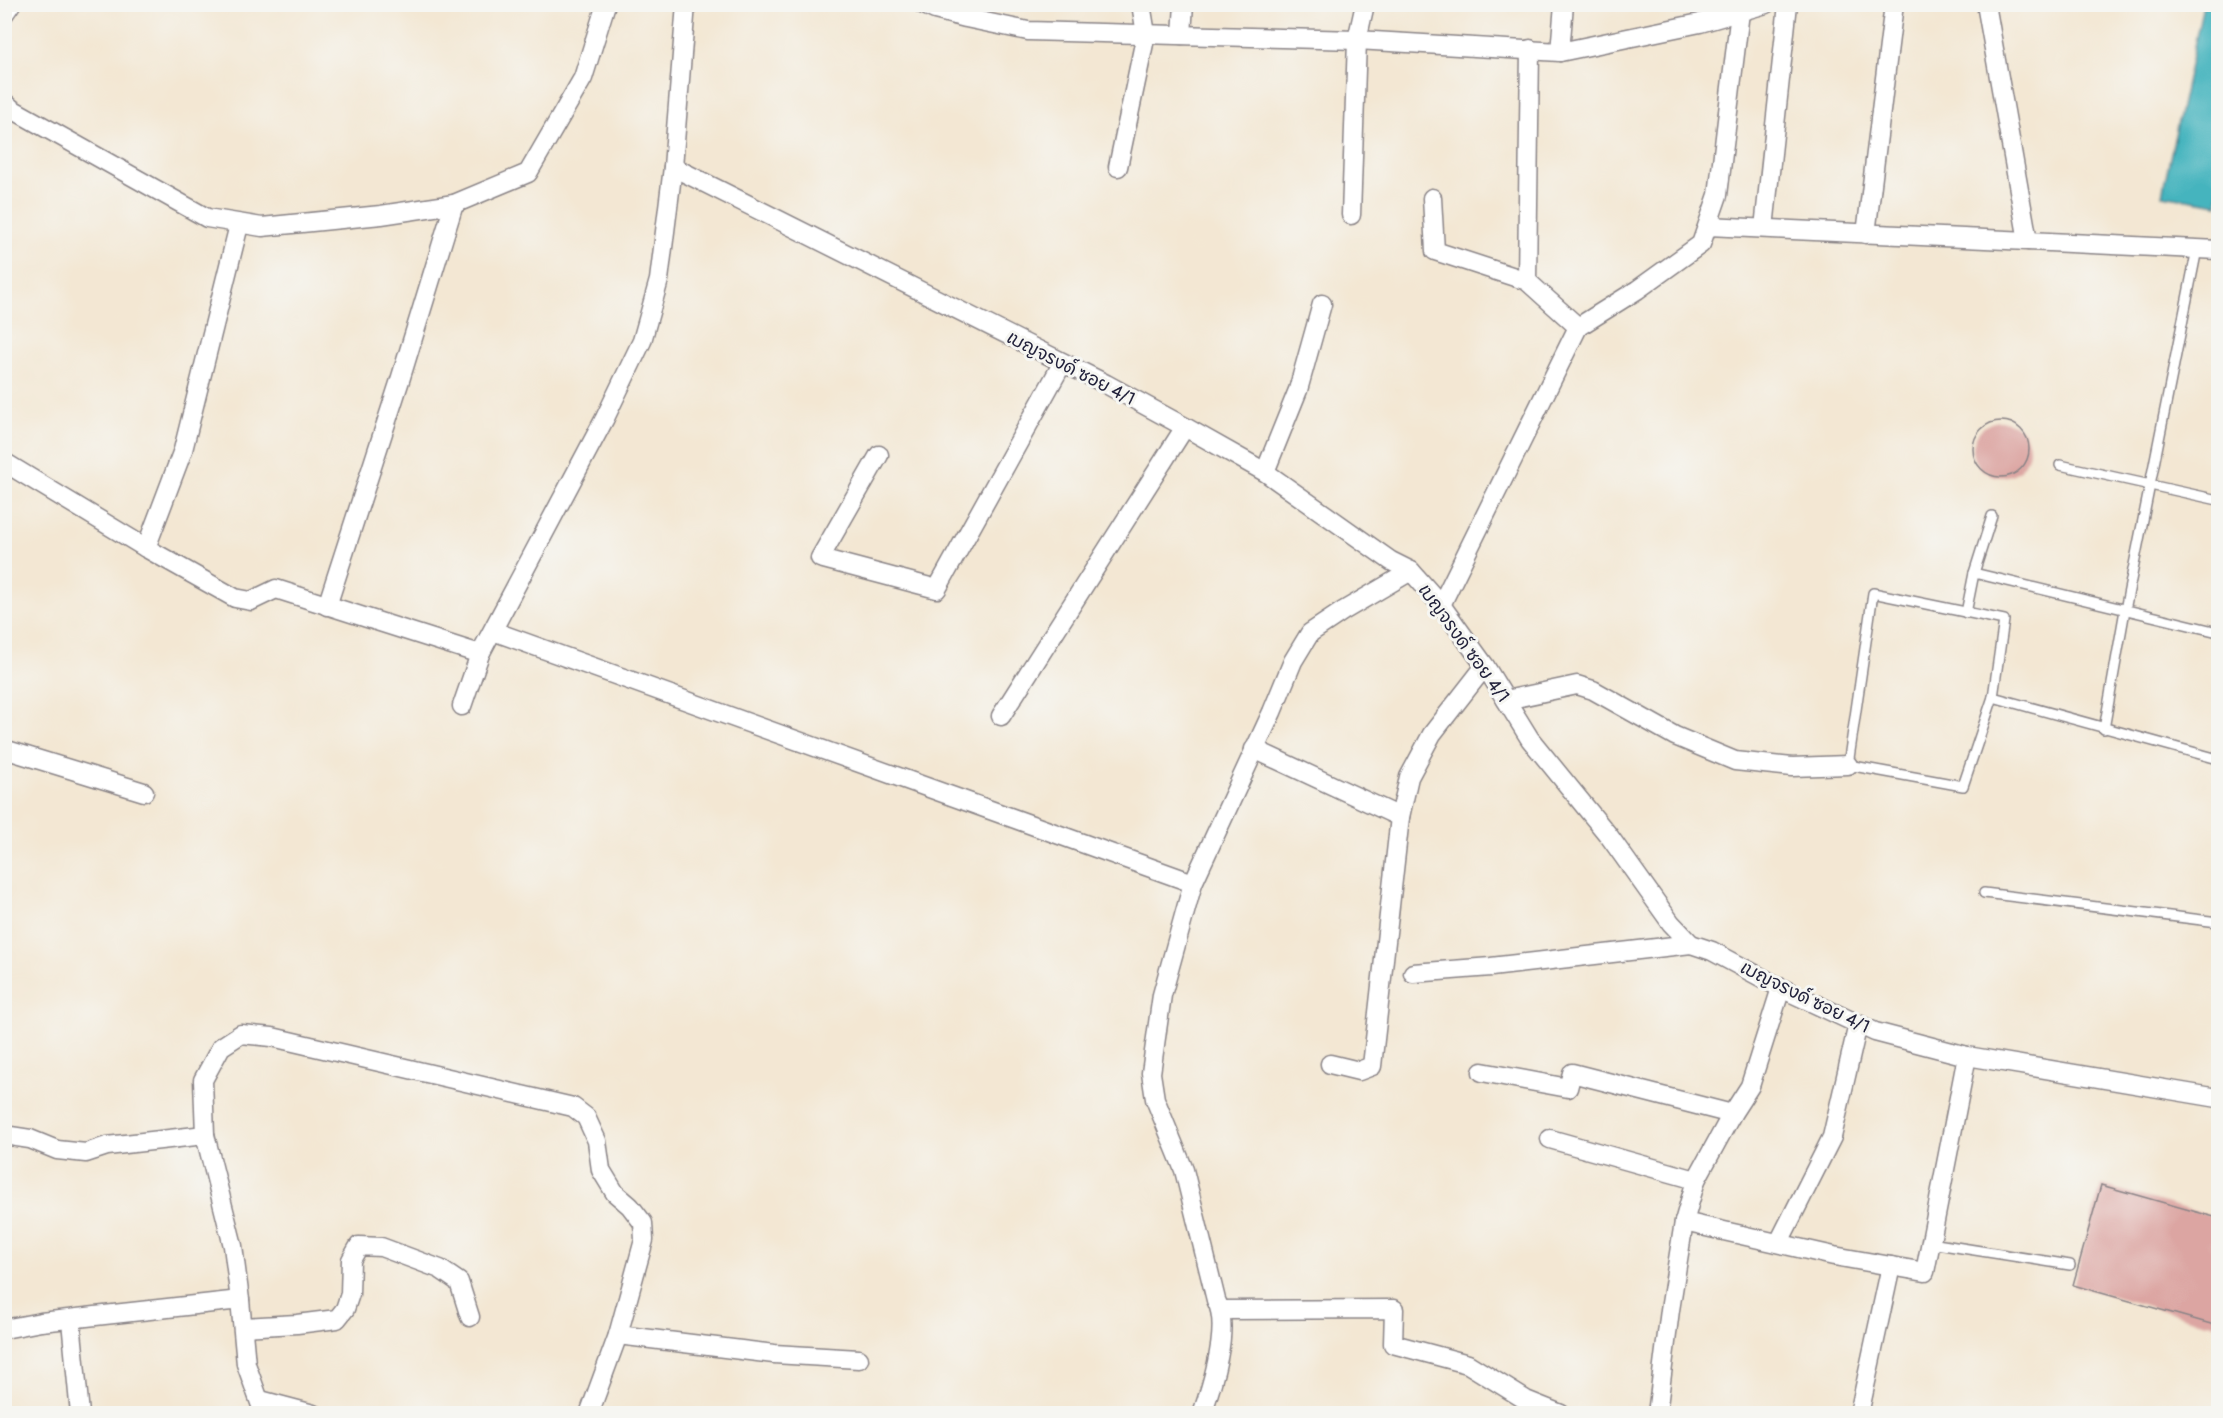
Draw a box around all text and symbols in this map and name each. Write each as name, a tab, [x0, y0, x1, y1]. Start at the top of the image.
street label: เบญจรงด์ ซอย 4/1	[1003, 324, 1140, 411]
street label: เบญจรงด์ ซอย 4/1	[1413, 578, 1516, 707]
street label: เบญจรงด์ ซอย 4/1	[1736, 954, 1874, 1039]

